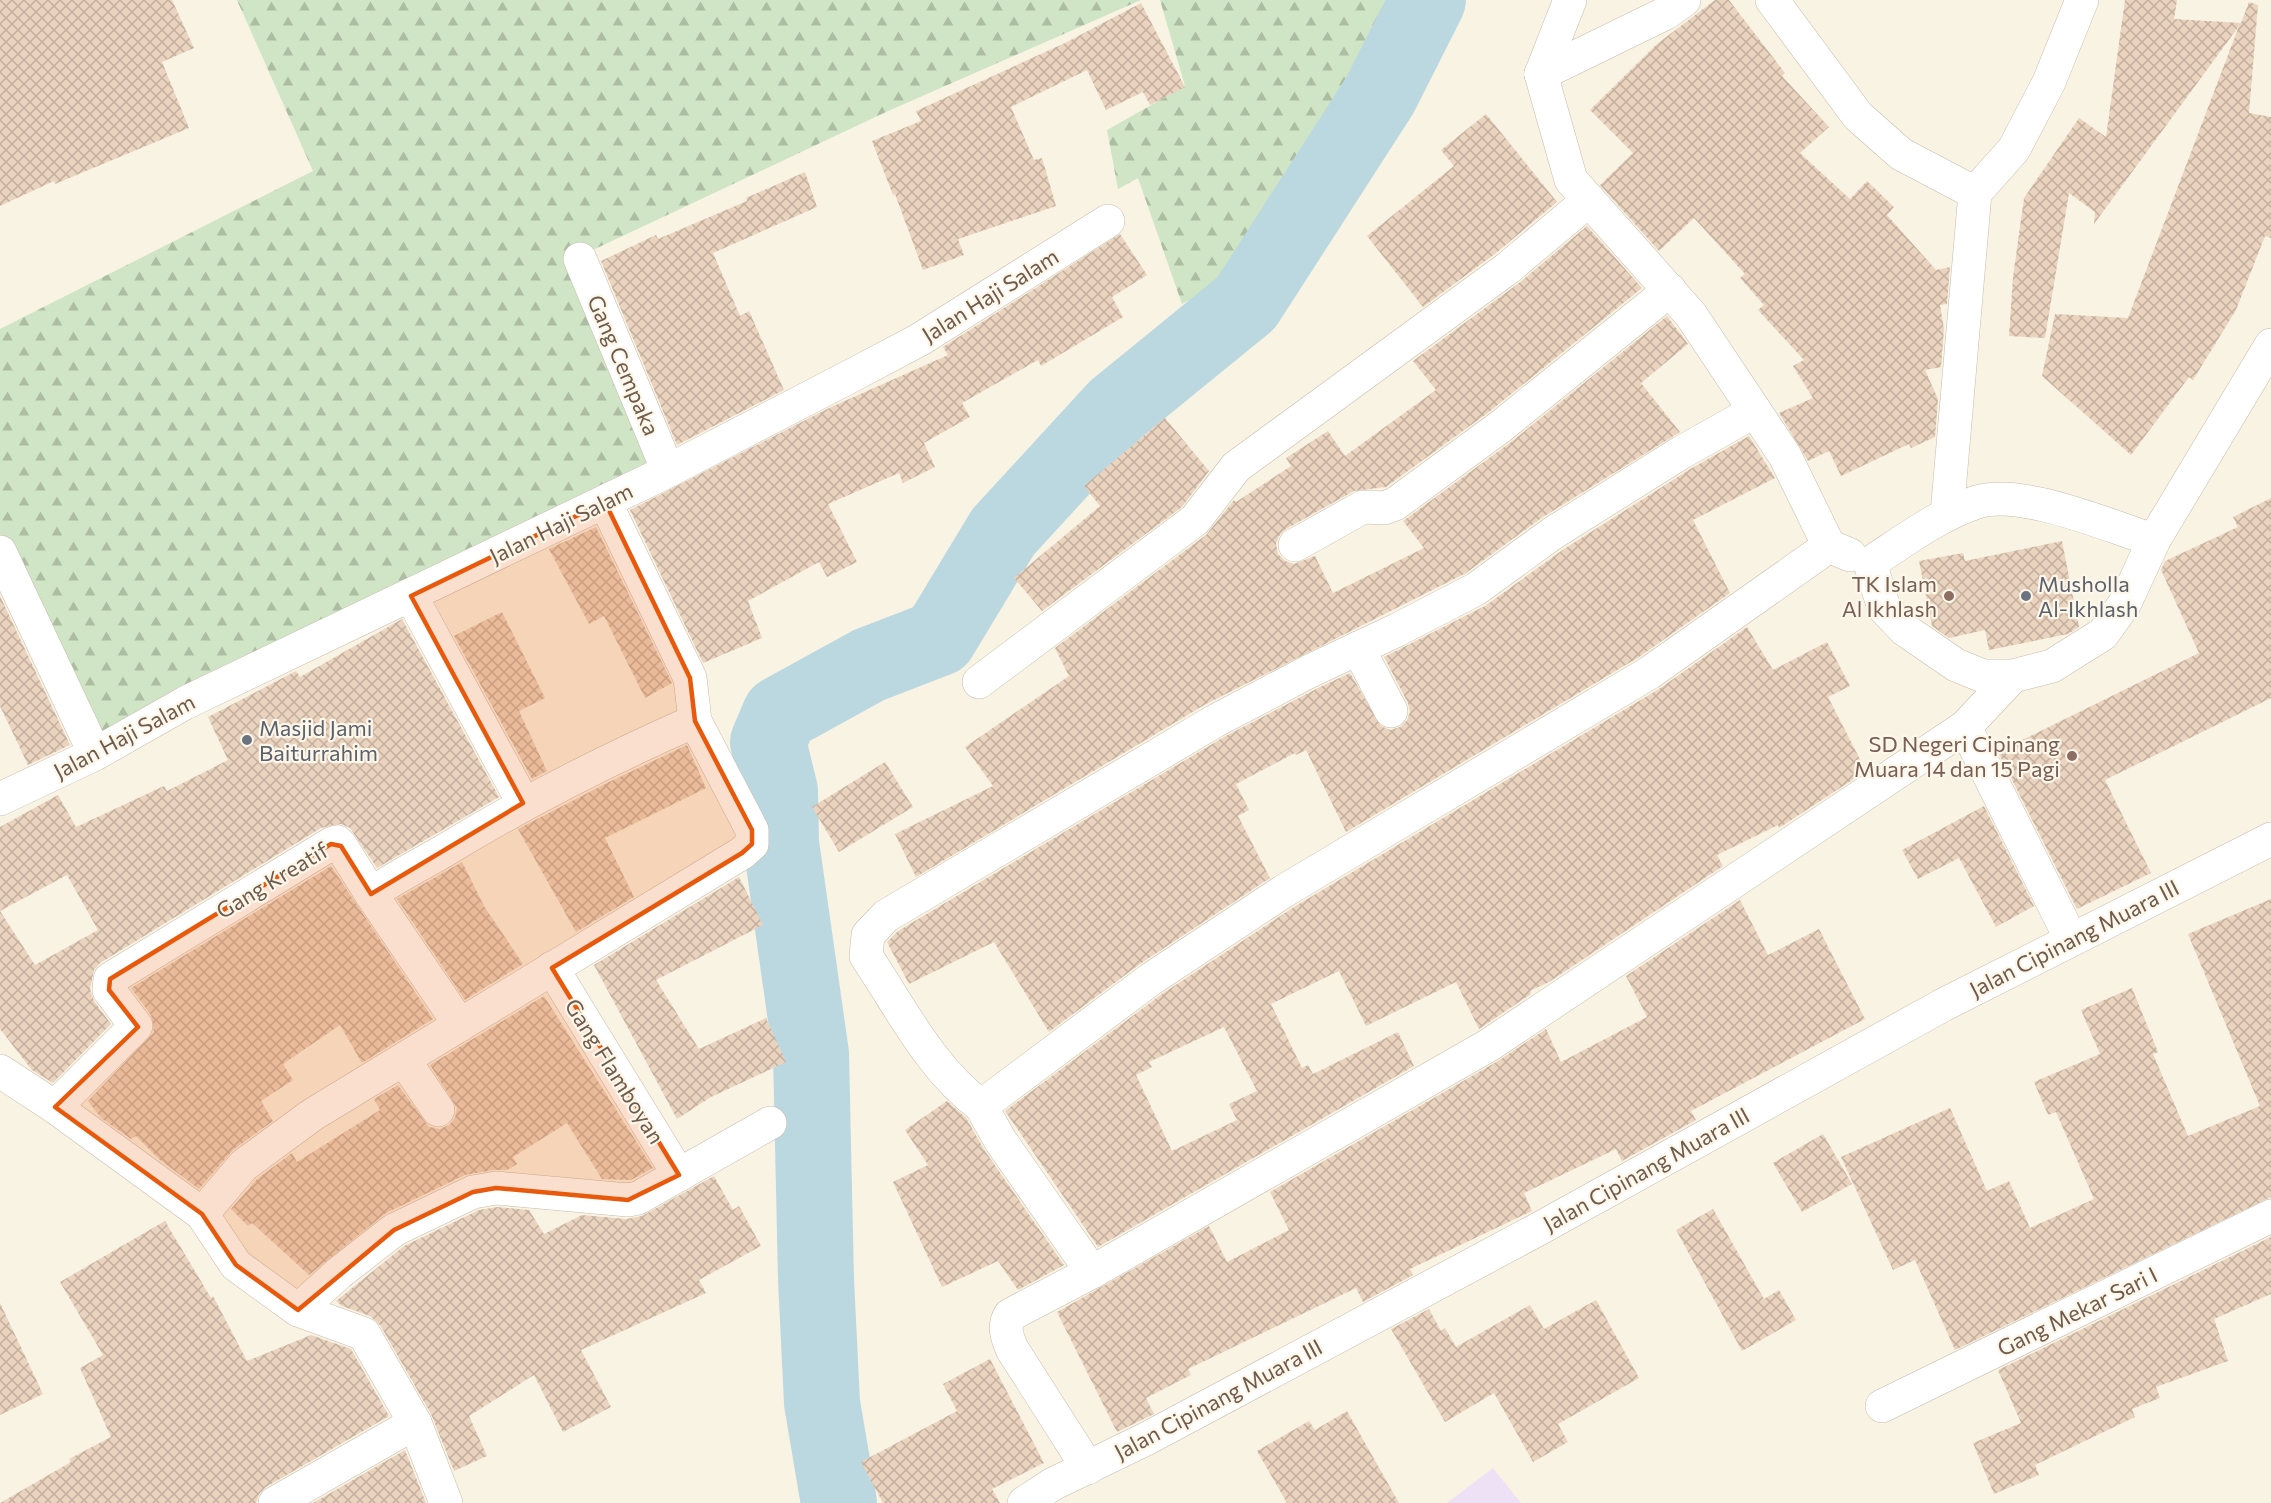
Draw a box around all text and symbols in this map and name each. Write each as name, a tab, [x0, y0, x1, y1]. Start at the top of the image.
street label: Jalan Haji Salam	[917, 242, 1063, 348]
street label: Gang Cempaka	[582, 291, 666, 439]
street label: Jalan Haji Salam	[485, 477, 637, 569]
place label: TK Islam Al Ikhlash	[1842, 570, 1937, 622]
place label: Musholla Al-Ikhlash	[2038, 570, 2138, 622]
marker: TK Islam Al Ikhlash	[1942, 589, 1956, 603]
marker: Musholla Al-Ikhlash	[2019, 589, 2033, 603]
street label: Jalan Haji Salam	[49, 687, 199, 785]
place label: Masjid Jami Baiturrahim	[259, 714, 378, 766]
place label: SD Negeri Cipinang Muara 14 dan 15 Pagi	[1854, 730, 2060, 782]
marker: Masjid Jami Baiturrahim	[240, 733, 254, 747]
marker: SD Negeri Cipinang Muara 14 dan 15 Pagi	[2065, 749, 2079, 763]
street label: Gang Kreatif	[211, 836, 333, 924]
street label: Jalan Cipinang Muara III	[1965, 873, 2183, 1003]
street label: Gang Flamboyan	[559, 993, 671, 1149]
street label: Jalan Cipinang Muara III	[1538, 1101, 1754, 1237]
street label: Gang Mekar Sari I	[1993, 1261, 2161, 1361]
street label: Jalan Cipinang Muara III	[1109, 1333, 1327, 1465]

